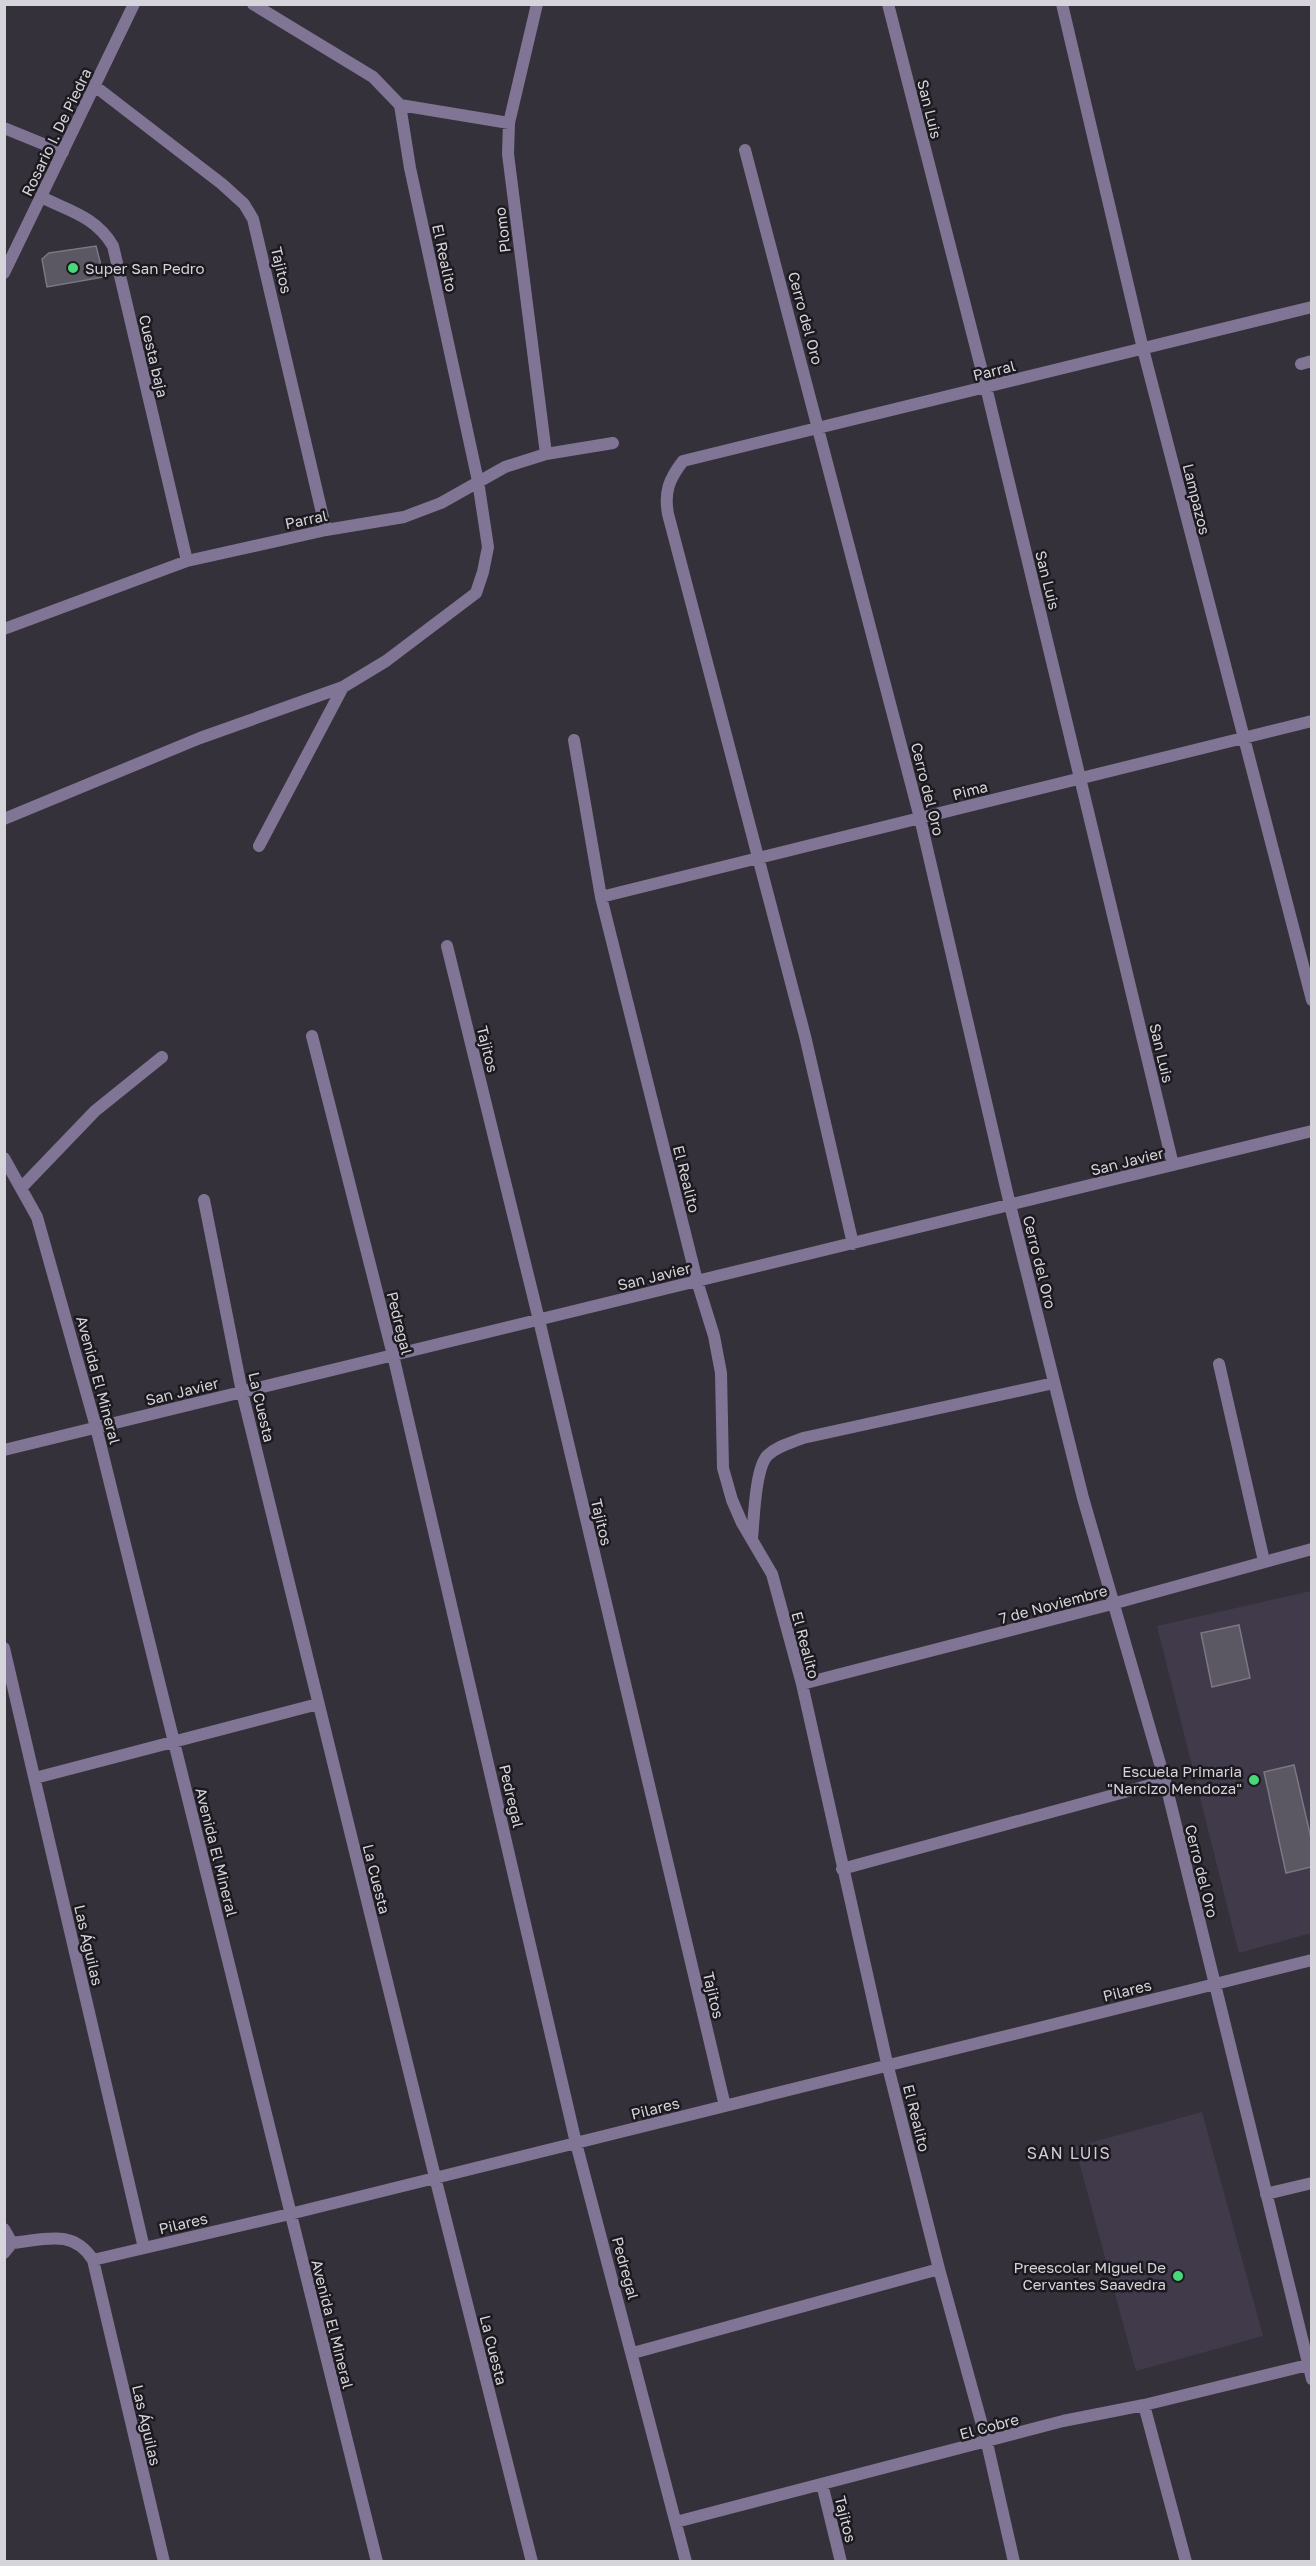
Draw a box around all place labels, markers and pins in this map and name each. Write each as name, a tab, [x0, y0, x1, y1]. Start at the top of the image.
place label: Super San Pedro	[85, 259, 205, 277]
marker: Super San Pedro	[66, 261, 80, 275]
place label: Escuela Primaria "Narcizo Mendoza"	[1107, 1762, 1242, 1797]
marker: Escuela Primaria "Narcizo Mendoza"	[1247, 1773, 1261, 1787]
place label: Preescolar Miguel De Cervantes Saavedra	[1013, 2258, 1166, 2293]
marker: Preescolar Miguel De Cervantes Saavedra	[1171, 2269, 1185, 2283]

